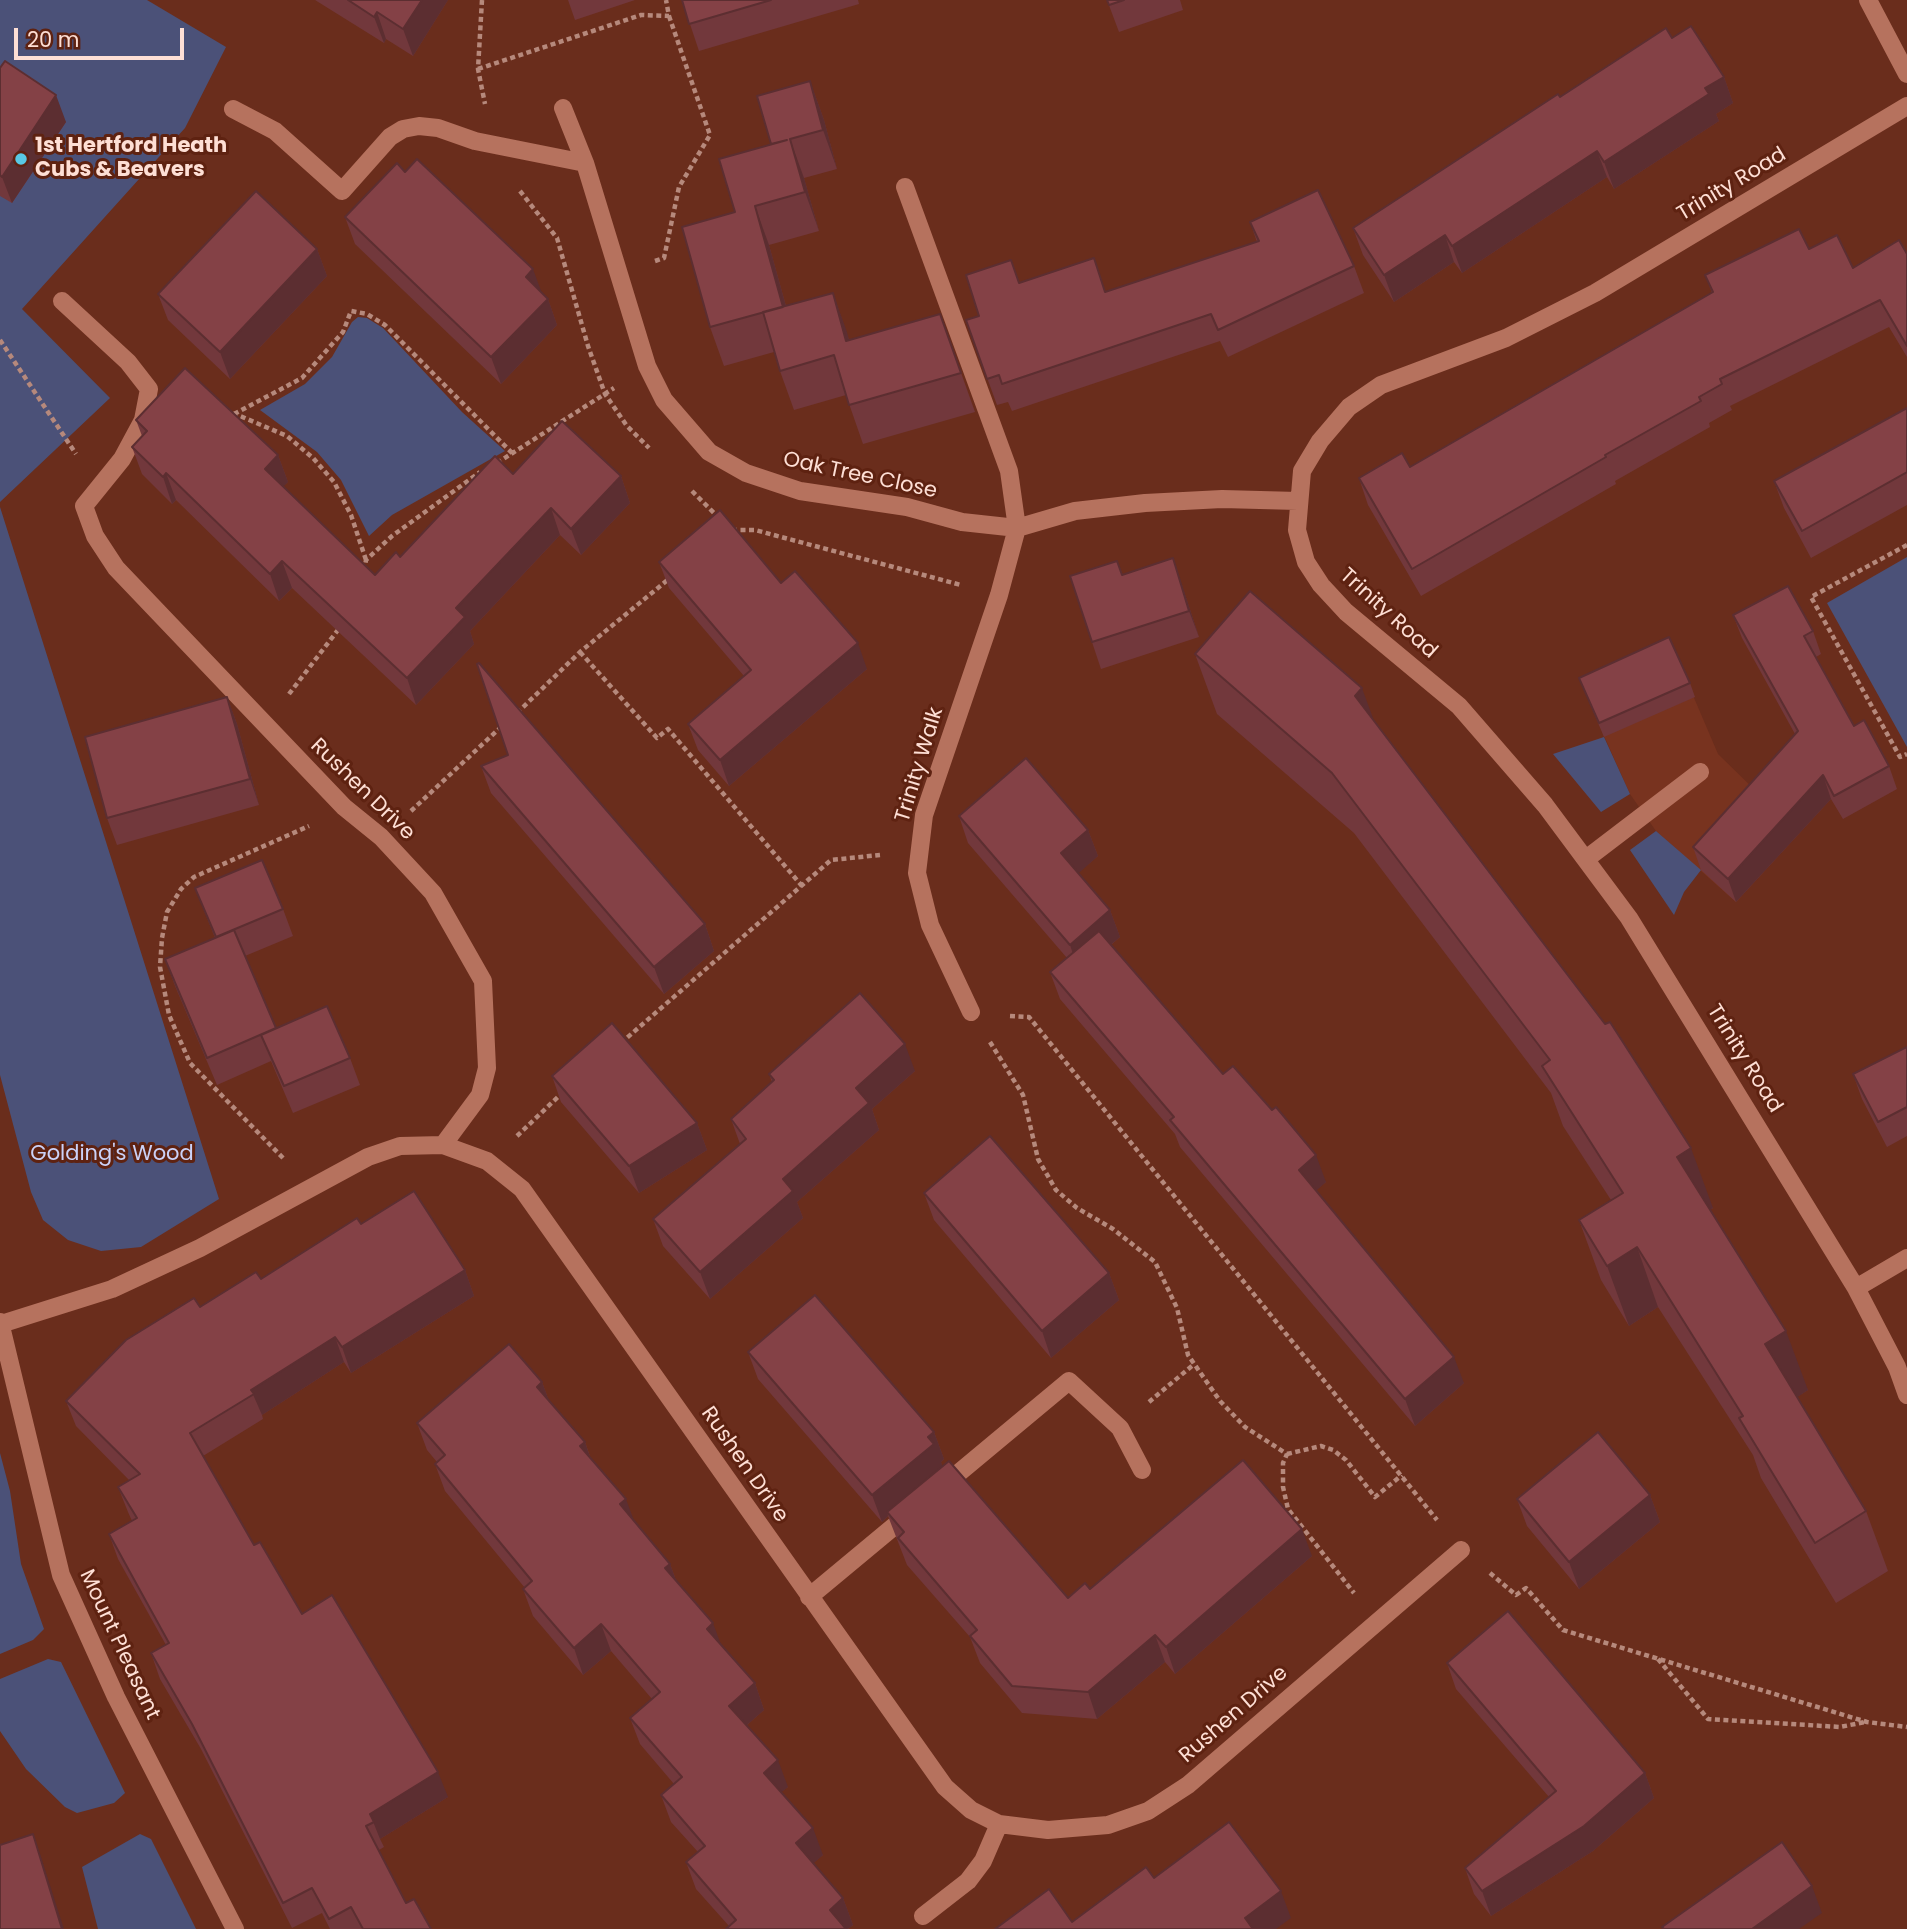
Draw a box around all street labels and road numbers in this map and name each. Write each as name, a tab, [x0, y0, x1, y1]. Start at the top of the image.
street label: Trinity Road	[1673, 143, 1791, 227]
street label: Oak Tree Close	[781, 447, 939, 505]
street label: Trinity Road	[1334, 564, 1442, 664]
street label: Trinity Walk	[891, 705, 949, 825]
street label: Rushen Drive	[305, 734, 419, 846]
street label: Trinity Road	[1701, 1000, 1787, 1118]
street label: Rushen Drive	[695, 1402, 793, 1528]
street label: Mount Pleasant	[73, 1566, 165, 1724]
street label: Rushen Drive	[1175, 1661, 1293, 1769]

